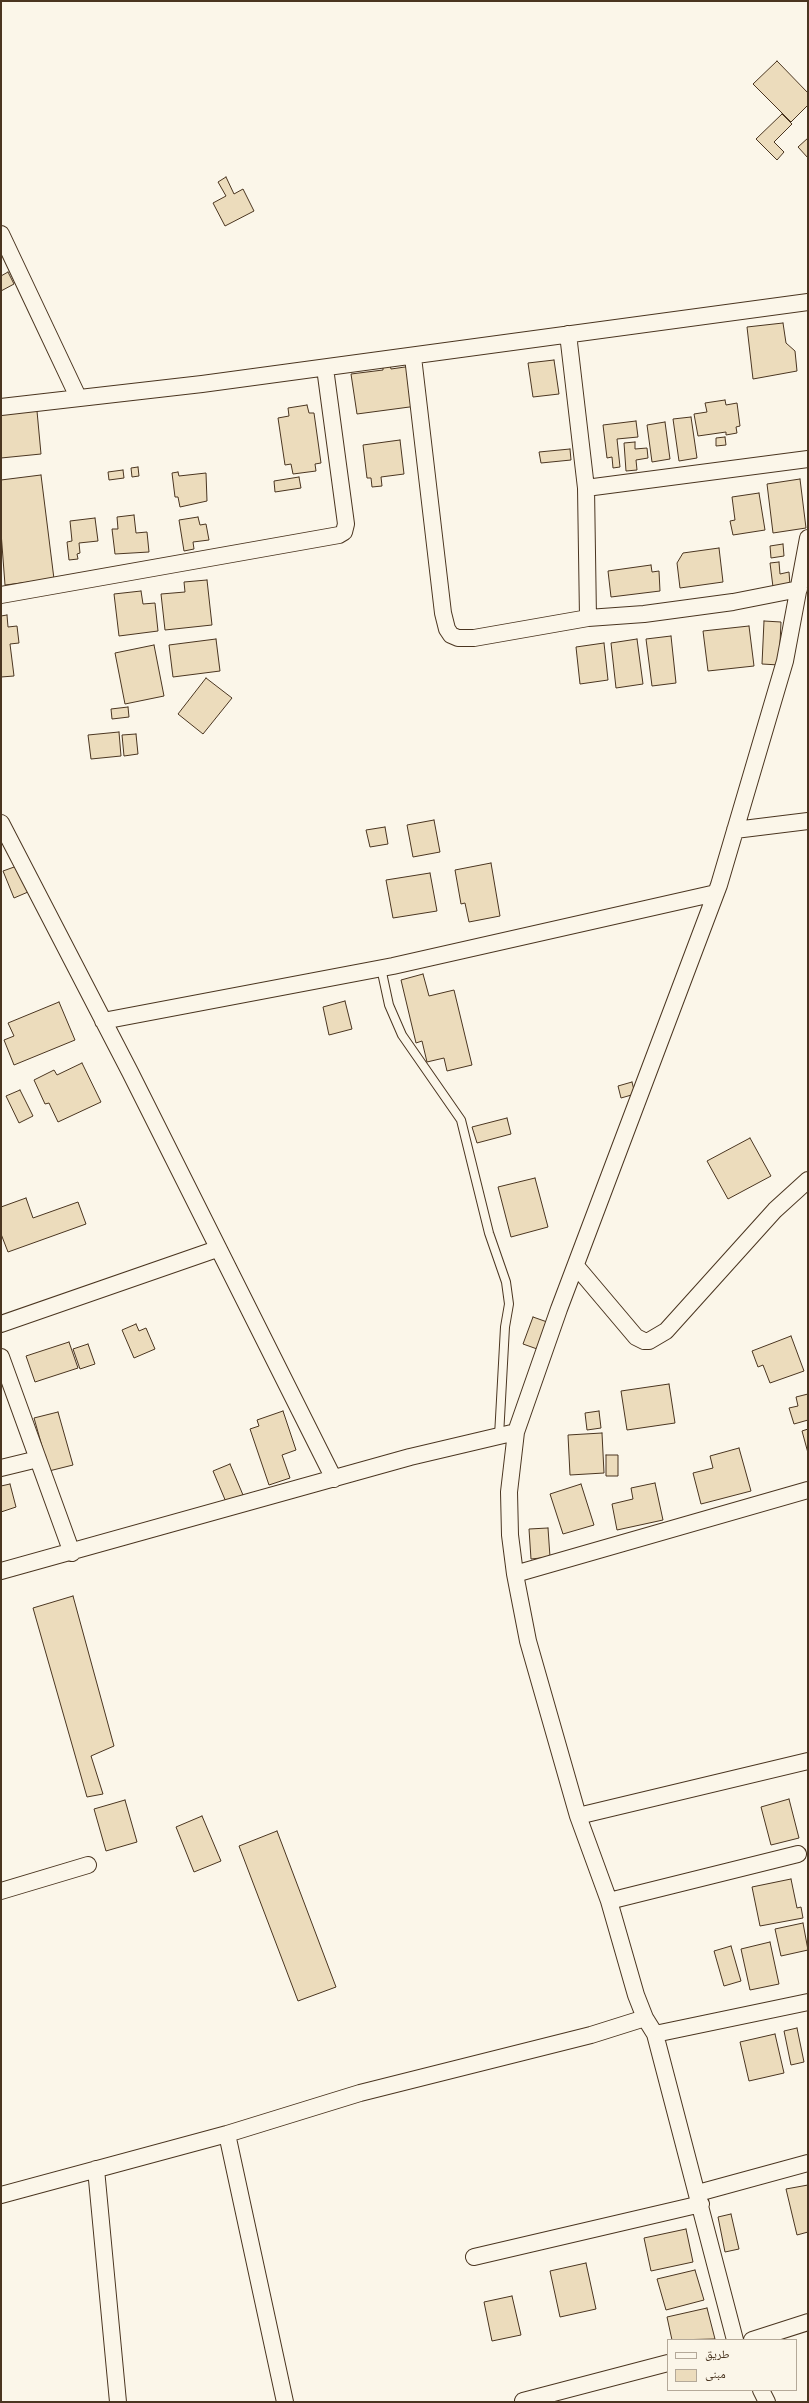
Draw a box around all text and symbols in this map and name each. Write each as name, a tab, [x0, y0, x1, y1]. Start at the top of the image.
legend	[667, 2339, 797, 2391]
text: طريق	[705, 2347, 730, 2361]
text: مبنى	[705, 2367, 726, 2381]

